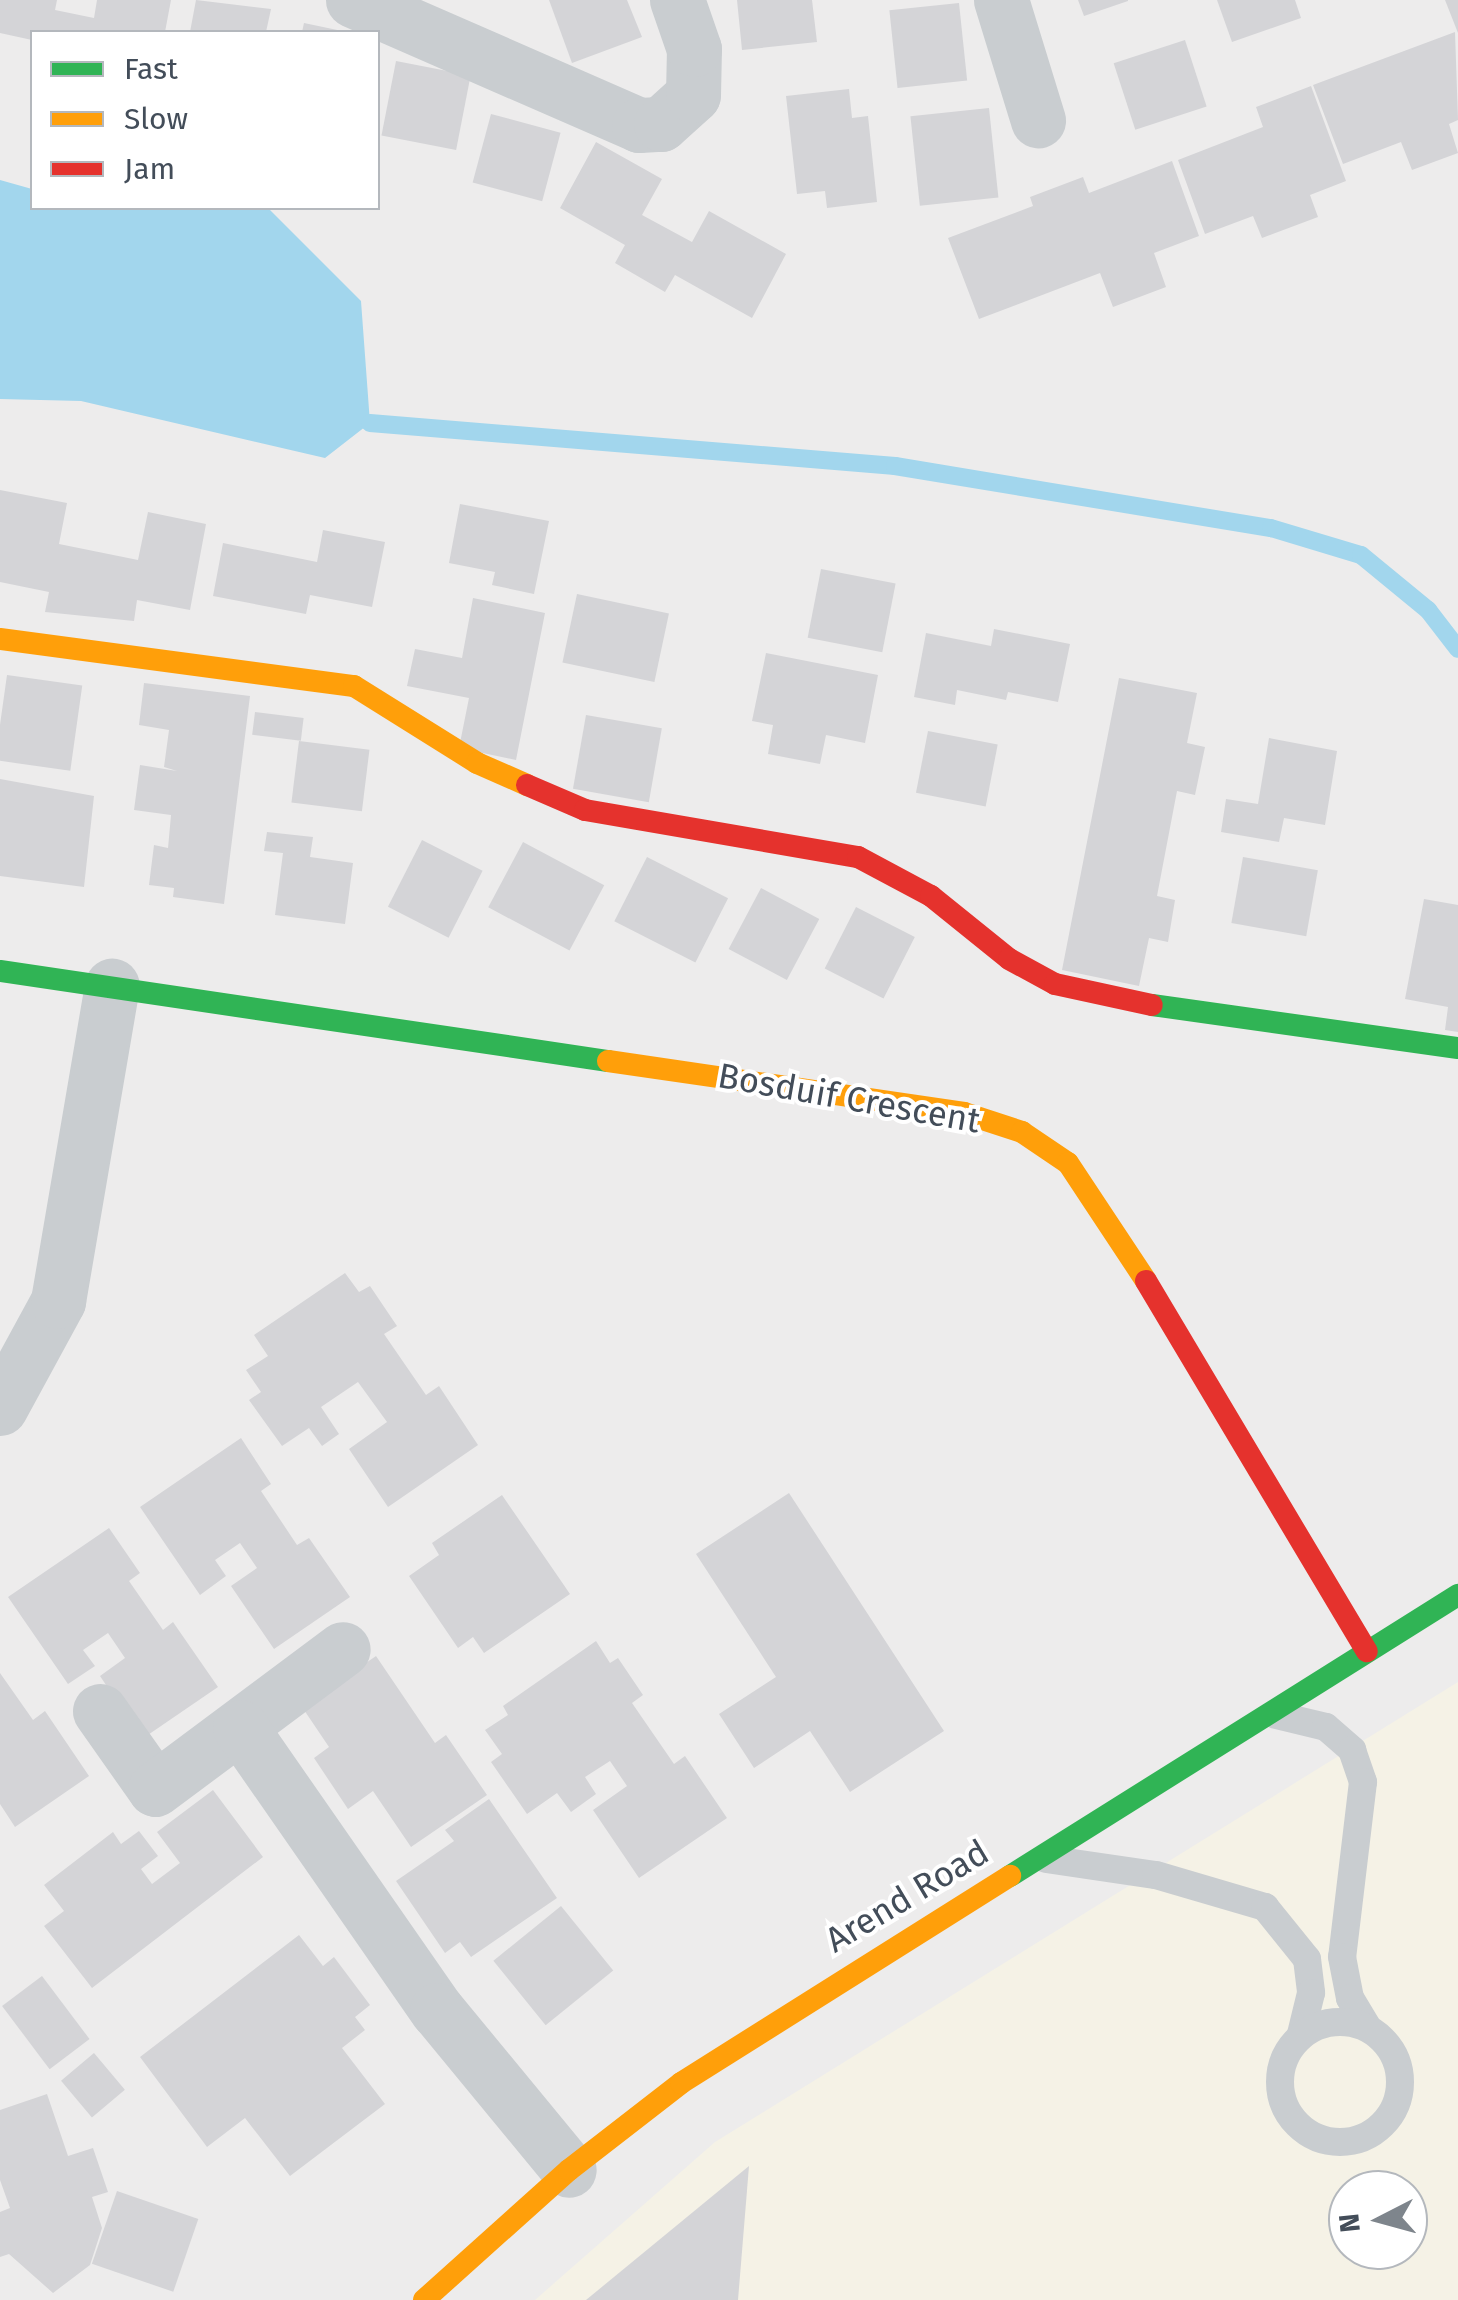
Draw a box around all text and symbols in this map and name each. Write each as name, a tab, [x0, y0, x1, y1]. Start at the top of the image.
legend	[30, 30, 380, 210]
text: Fast	[124, 51, 178, 87]
text: Slow	[124, 101, 188, 137]
text: Jam	[124, 151, 175, 187]
street label: Bosduif Crescent	[715, 1054, 983, 1142]
street label: Arend Road	[818, 1831, 996, 1961]
north arrow	[1328, 2170, 1428, 2270]
text: N	[1332, 2212, 1367, 2234]

